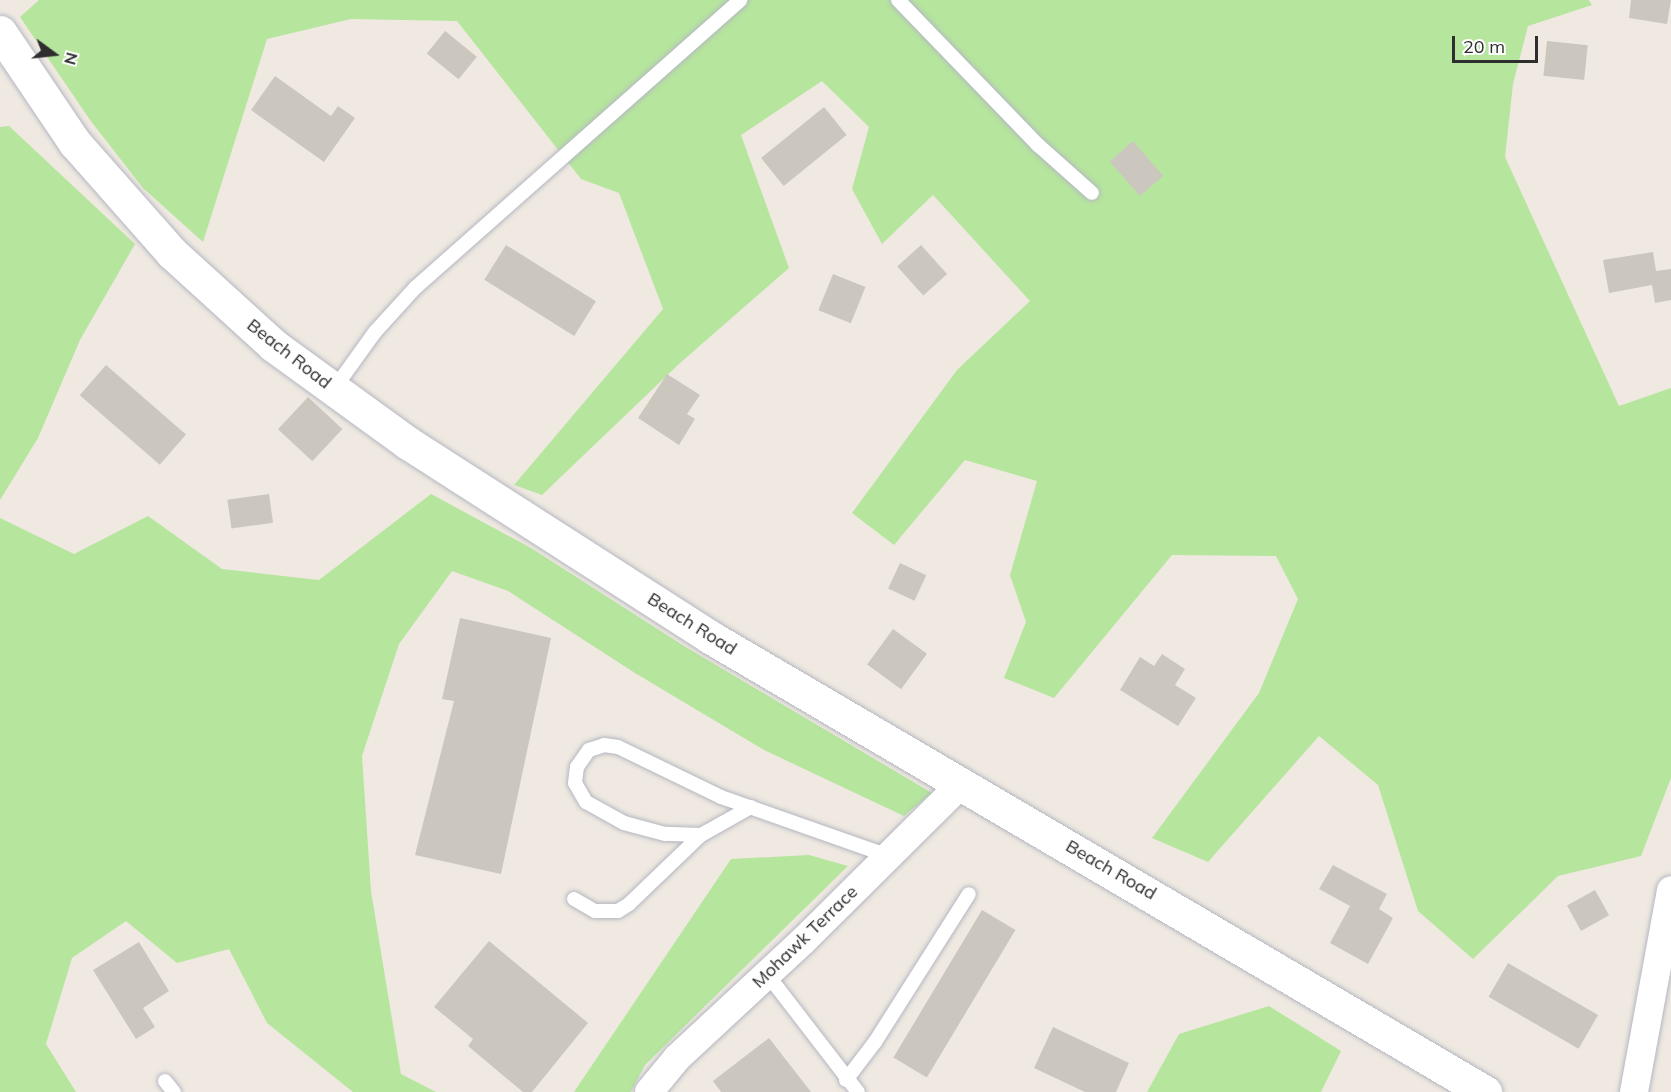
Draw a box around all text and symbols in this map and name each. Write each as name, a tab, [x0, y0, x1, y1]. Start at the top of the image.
north arrow	[24, 24, 84, 84]
scale bar	[1455, 24, 1540, 62]
text: 20 m	[1463, 35, 1505, 58]
text: N	[60, 50, 83, 67]
street label: Beach Road	[243, 314, 335, 394]
street label: Beach Road	[643, 588, 741, 660]
street label: Beach Road	[1062, 835, 1160, 905]
street label: Mohawk Terrace	[748, 881, 862, 993]

